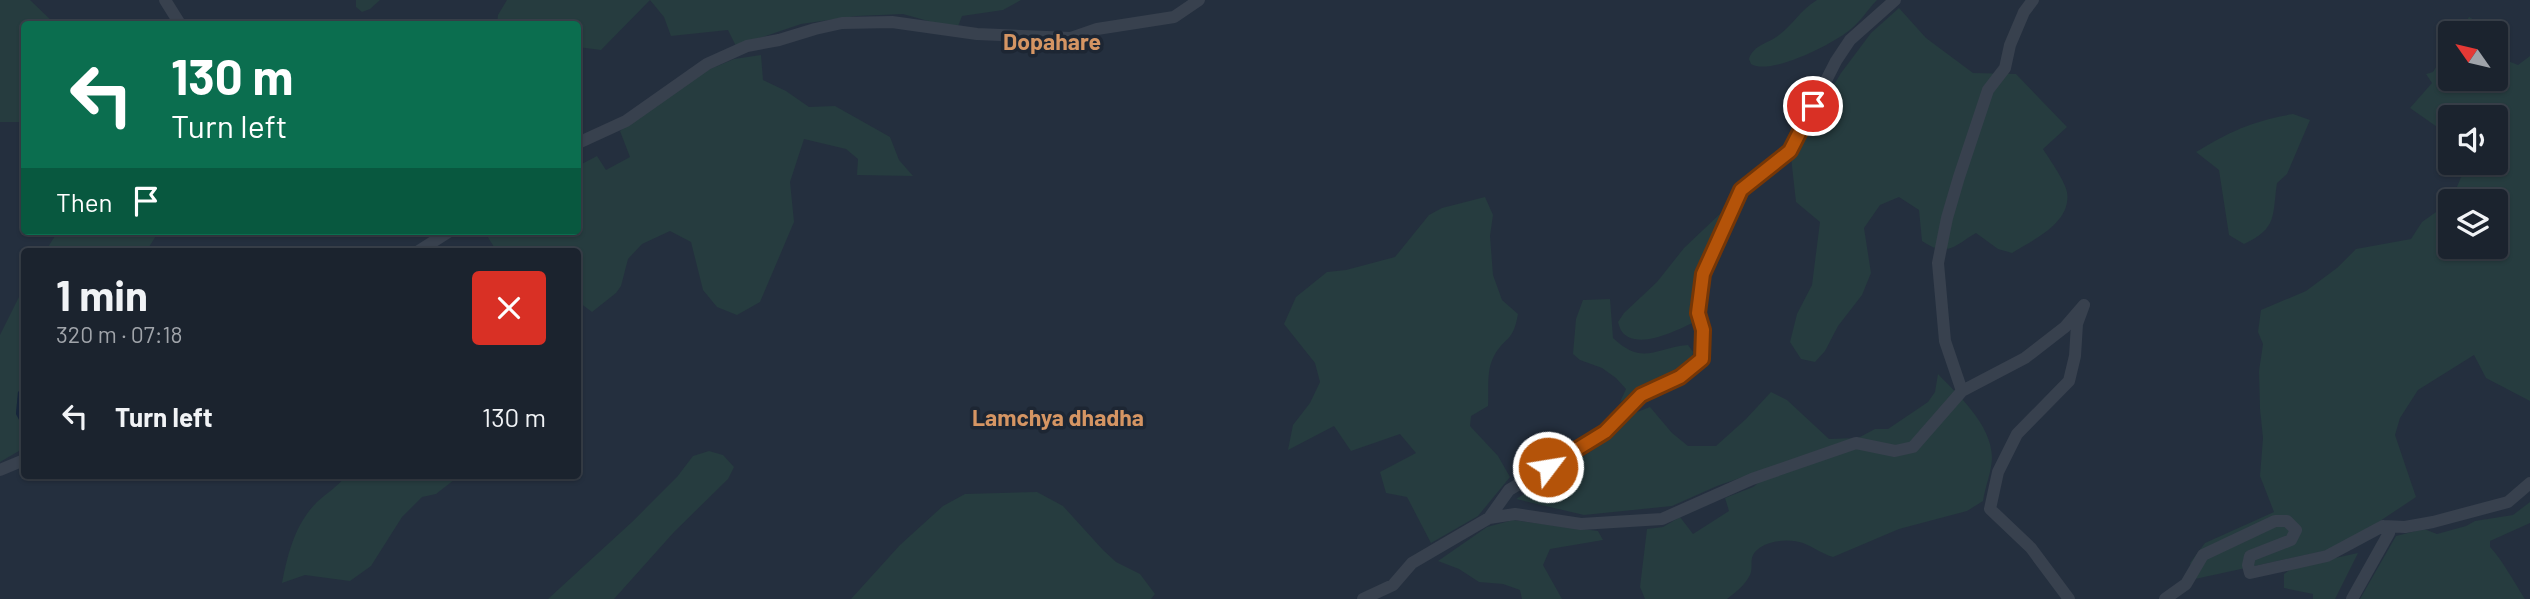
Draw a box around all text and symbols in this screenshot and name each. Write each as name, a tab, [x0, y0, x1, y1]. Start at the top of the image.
north arrow	[2438, 21, 2508, 91]
map controls	[2438, 21, 2508, 259]
district label: Dopahare	[1003, 27, 1101, 55]
text: 130 m	[171, 46, 293, 105]
icon: left	[56, 49, 147, 140]
pin	[1783, 76, 1843, 136]
icon: arrive	[1794, 87, 1832, 125]
button: sound	[2438, 105, 2508, 175]
text: Turn left	[171, 106, 288, 144]
icon: arrive	[127, 182, 165, 220]
text: Then	[56, 186, 113, 217]
button: layers	[2438, 189, 2508, 259]
text: 1 min	[56, 269, 148, 319]
button: close	[472, 271, 546, 345]
text: 320 m · 07:18	[56, 320, 183, 348]
icon: left	[56, 397, 94, 435]
text: Turn left	[115, 401, 213, 432]
text: 130 m	[482, 401, 546, 432]
district label: Lamchya dhadha	[972, 403, 1144, 431]
position arrow	[1511, 430, 1585, 504]

